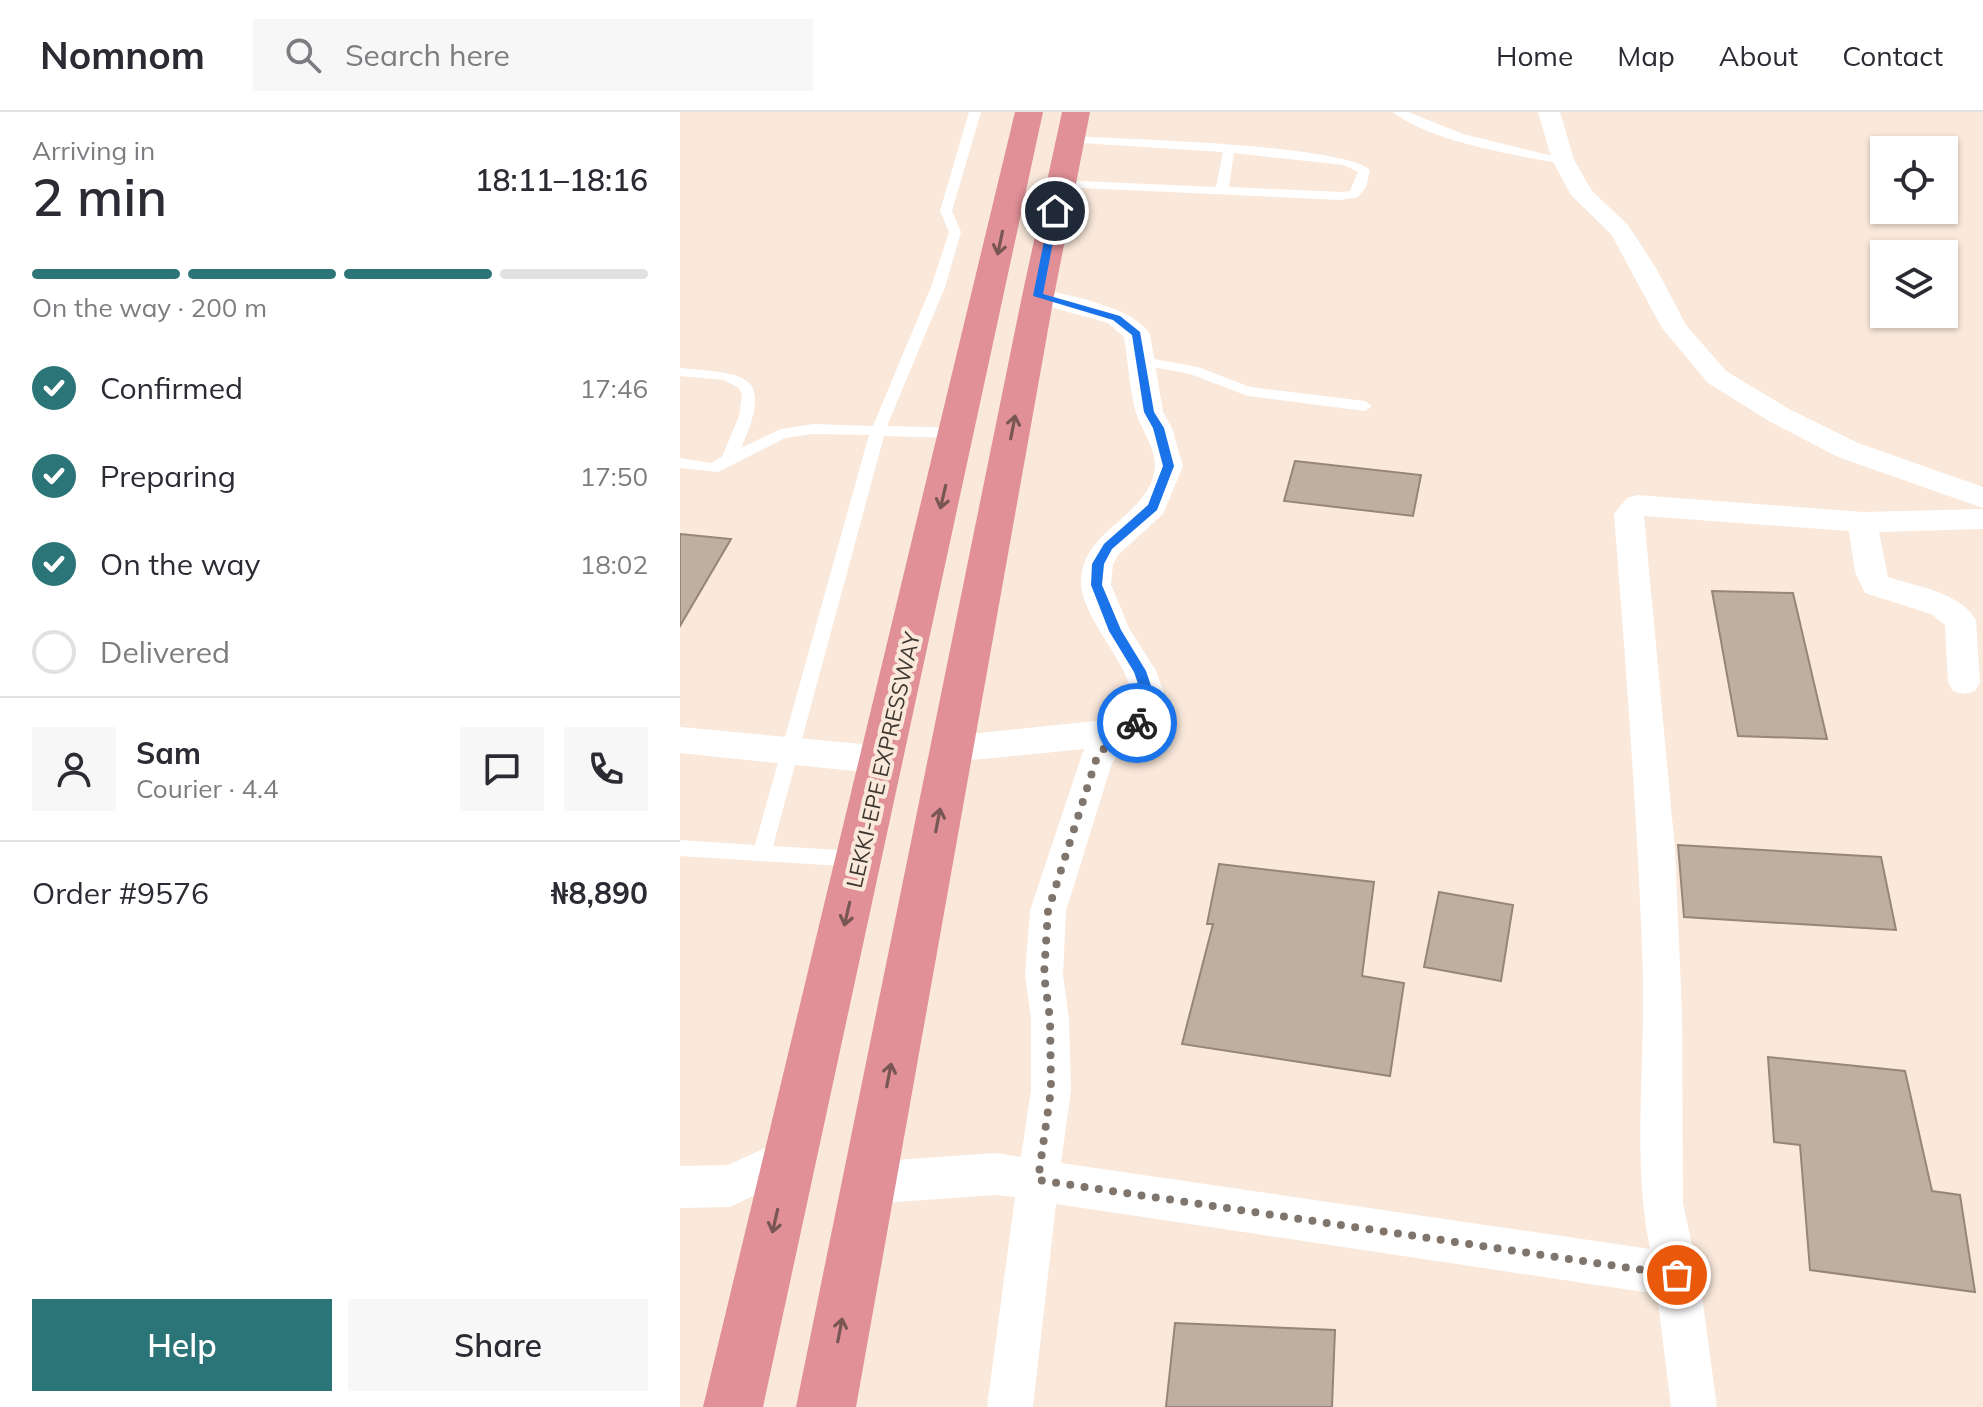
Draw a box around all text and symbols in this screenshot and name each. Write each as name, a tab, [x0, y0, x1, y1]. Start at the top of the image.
search box	[253, 19, 813, 91]
text: Nomnom	[40, 31, 205, 79]
icon: search	[281, 33, 325, 77]
text: Search here	[345, 36, 510, 74]
text: Home	[1496, 38, 1573, 73]
text: Map	[1617, 38, 1675, 73]
text: About	[1719, 38, 1798, 73]
text: Contact	[1842, 38, 1943, 73]
text: Arriving in	[32, 134, 155, 167]
map controls	[1870, 136, 1958, 328]
button: locate	[1870, 136, 1958, 224]
text: 18:11–18:16	[475, 161, 648, 199]
text: 2 min	[32, 164, 167, 229]
pin	[1021, 177, 1089, 245]
icon: home	[1033, 189, 1077, 233]
one-way arrow	[992, 230, 1007, 255]
button: layers	[1870, 240, 1958, 328]
text: On the way · 200 m	[32, 291, 267, 324]
icon: check	[32, 366, 76, 410]
text: Confirmed	[100, 369, 243, 407]
text: 17:46	[580, 372, 648, 405]
one-way arrow	[1006, 414, 1021, 440]
icon: check	[32, 454, 76, 498]
text: Preparing	[100, 457, 236, 495]
text: 17:50	[580, 460, 648, 493]
one-way arrow	[935, 483, 950, 509]
icon: check	[32, 542, 76, 586]
text: On the way	[100, 545, 260, 583]
text: 18:02	[580, 548, 648, 581]
street label: LEKKI-EPE EXPRESSWAY	[840, 629, 926, 891]
text: Delivered	[100, 633, 230, 671]
courier	[1097, 683, 1177, 763]
icon: bike	[1115, 701, 1159, 745]
button: person	[32, 727, 116, 811]
button: chat	[460, 727, 544, 811]
button: phone	[564, 727, 648, 811]
text: Sam	[136, 734, 201, 772]
text: Courier · 4.4	[136, 772, 279, 805]
one-way arrow	[931, 807, 946, 833]
text: Order #9576	[32, 874, 209, 912]
text: ₦8,890	[551, 874, 648, 912]
one-way arrow	[839, 900, 854, 926]
one-way arrow	[882, 1063, 897, 1088]
one-way arrow	[767, 1208, 782, 1234]
pin	[1643, 1241, 1711, 1309]
icon: bag	[1655, 1253, 1699, 1297]
button: Help	[32, 1299, 332, 1391]
button: Share	[348, 1299, 648, 1391]
one-way arrow	[834, 1318, 849, 1344]

